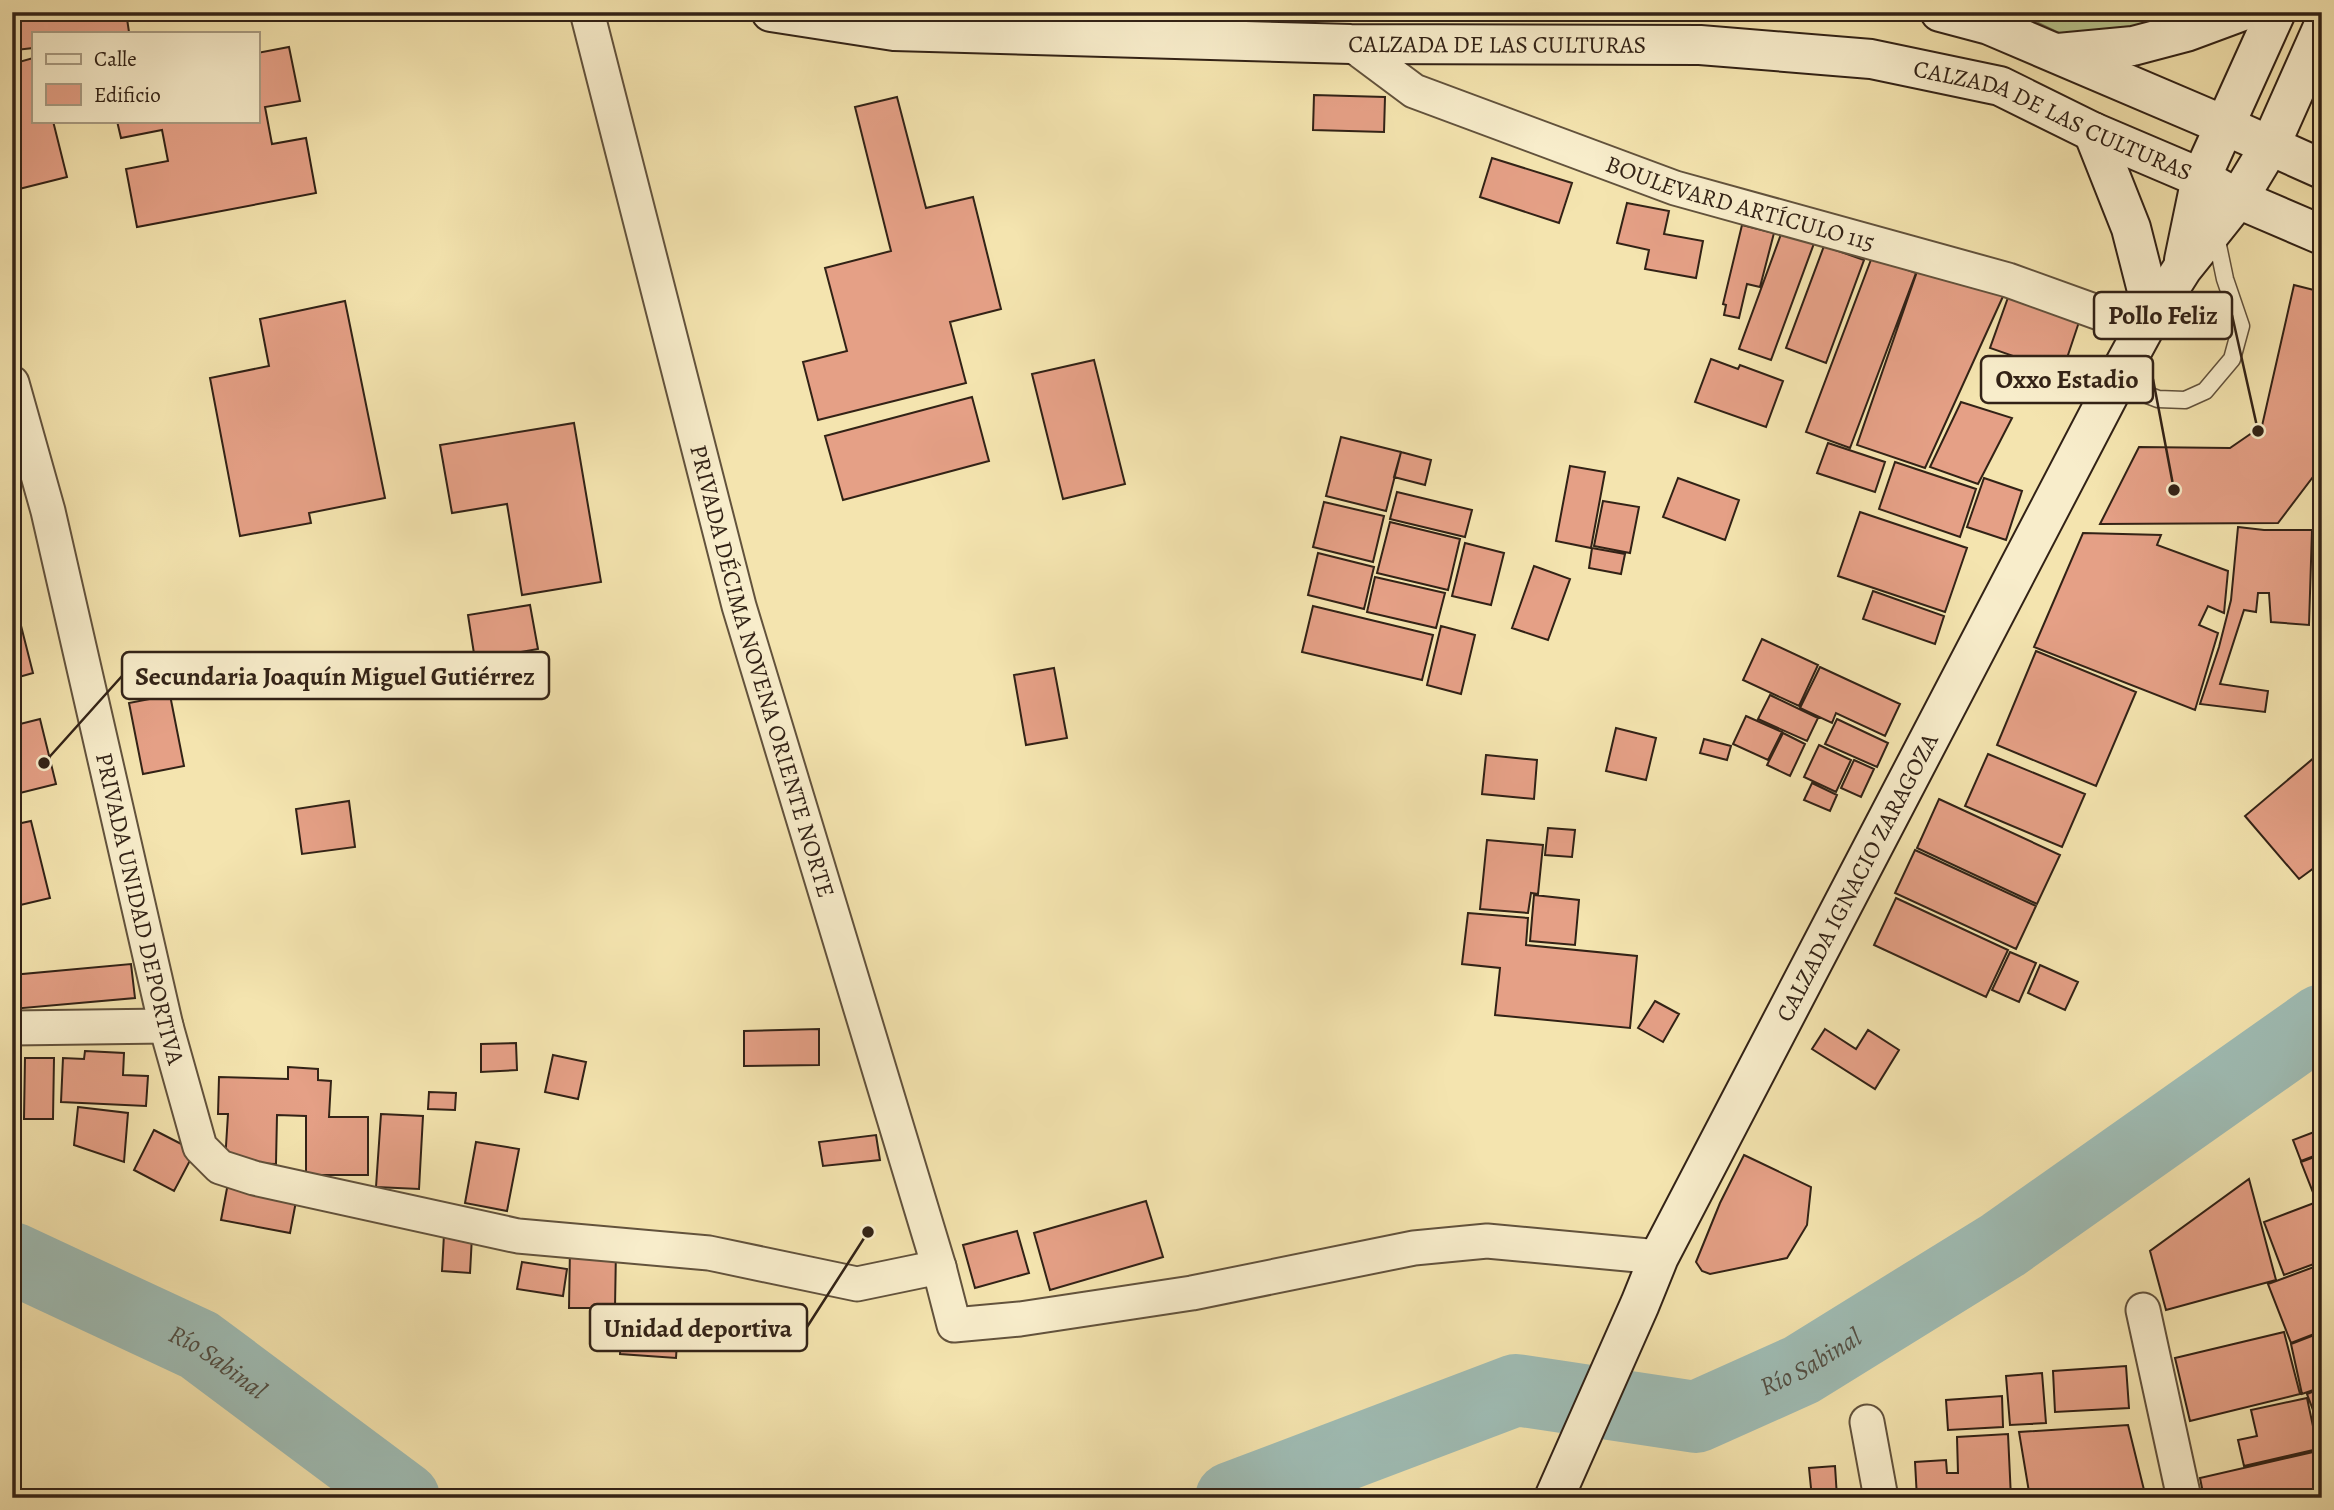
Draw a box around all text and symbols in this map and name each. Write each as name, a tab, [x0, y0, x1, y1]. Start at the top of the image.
street label: CALZADA DE LAS CULTURAS	[1348, 28, 1646, 61]
legend	[32, 32, 259, 122]
text: Calle	[94, 45, 137, 73]
street label: CALZADA DE LAS CULTURAS	[1911, 52, 2197, 188]
text: Edificio	[94, 81, 161, 109]
street label: BOULEVARD ARTÍCULO 115	[1601, 148, 1878, 258]
callout: Pollo Feliz	[2094, 292, 2232, 339]
text: Pollo Feliz	[2108, 298, 2218, 333]
callout: Oxxo Estadio	[1981, 356, 2153, 403]
text: Oxxo Estadio	[1995, 362, 2139, 397]
street label: PRIVADA DÉCIMA NOVENA ORIENTE NORTE	[682, 441, 842, 901]
callout: Secundaria Joaquín Miguel Gutiérrez	[122, 652, 549, 699]
text: Secundaria Joaquín Miguel Gutiérrez	[135, 659, 535, 694]
street label: CALZADA IGNACIO ZARAGOZA	[1769, 727, 1946, 1027]
street label: PRIVADA UNIDAD DEPORTIVA	[88, 750, 192, 1069]
callout: Unidad deportiva	[590, 1304, 807, 1351]
text: Unidad deportiva	[604, 1311, 793, 1346]
water label: Río Sabinal	[163, 1316, 274, 1407]
water label: Río Sabinal	[1754, 1319, 1868, 1404]

